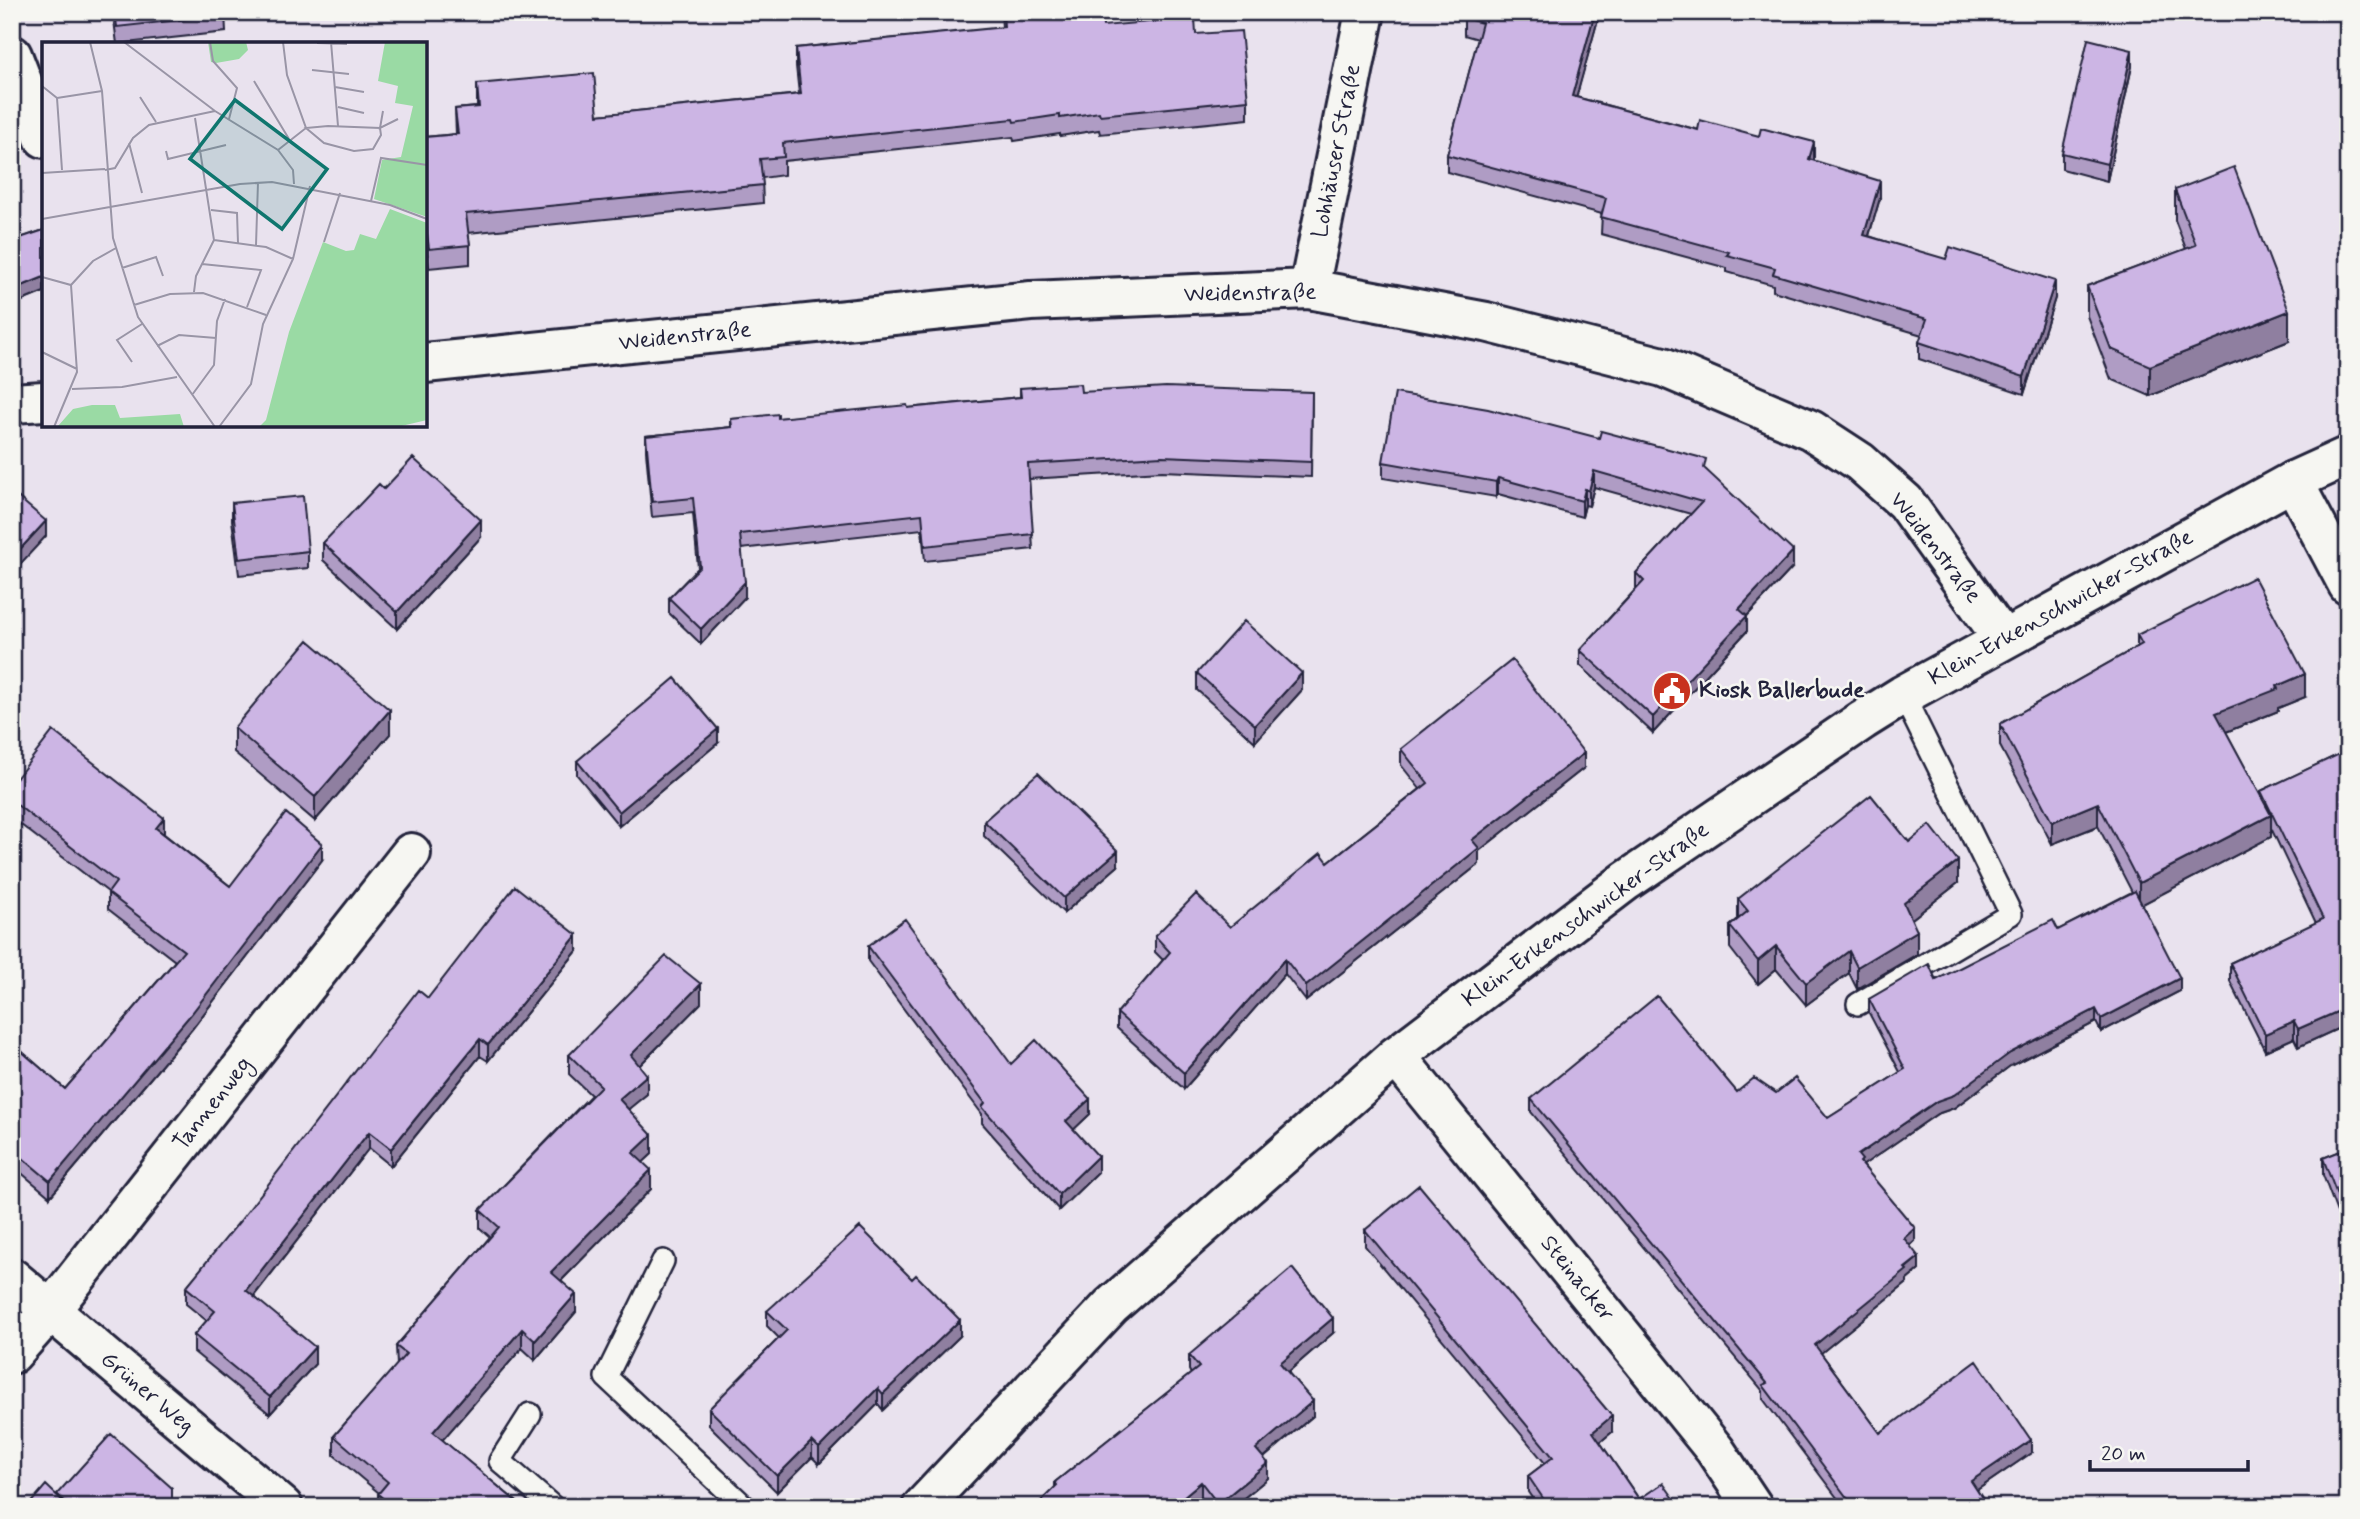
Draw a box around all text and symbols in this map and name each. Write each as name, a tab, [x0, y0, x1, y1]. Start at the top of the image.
inset map	[42, 42, 427, 427]
street label: Lohhäuser Straße	[1305, 62, 1369, 240]
street label: Weidenstraße	[1183, 278, 1317, 310]
street label: Weidenstraße	[617, 315, 753, 359]
street label: Weidenstraße	[1882, 486, 1988, 610]
street label: Klein-Erkenschwicker-Straße	[1923, 523, 2199, 693]
public building icon: Kiosk Ballerbude	[1651, 670, 1693, 712]
place label: Kiosk Ballerbude	[1699, 676, 1865, 706]
street label: Klein-Erkenschwicker-Straße	[1457, 815, 1715, 1015]
street label: Tannenweg	[167, 1051, 261, 1159]
street label: Steinacker	[1533, 1230, 1621, 1329]
street label: Grüner Weg	[94, 1345, 200, 1441]
scale bar	[2090, 1428, 2248, 1472]
text: 20 m	[2101, 1440, 2146, 1468]

